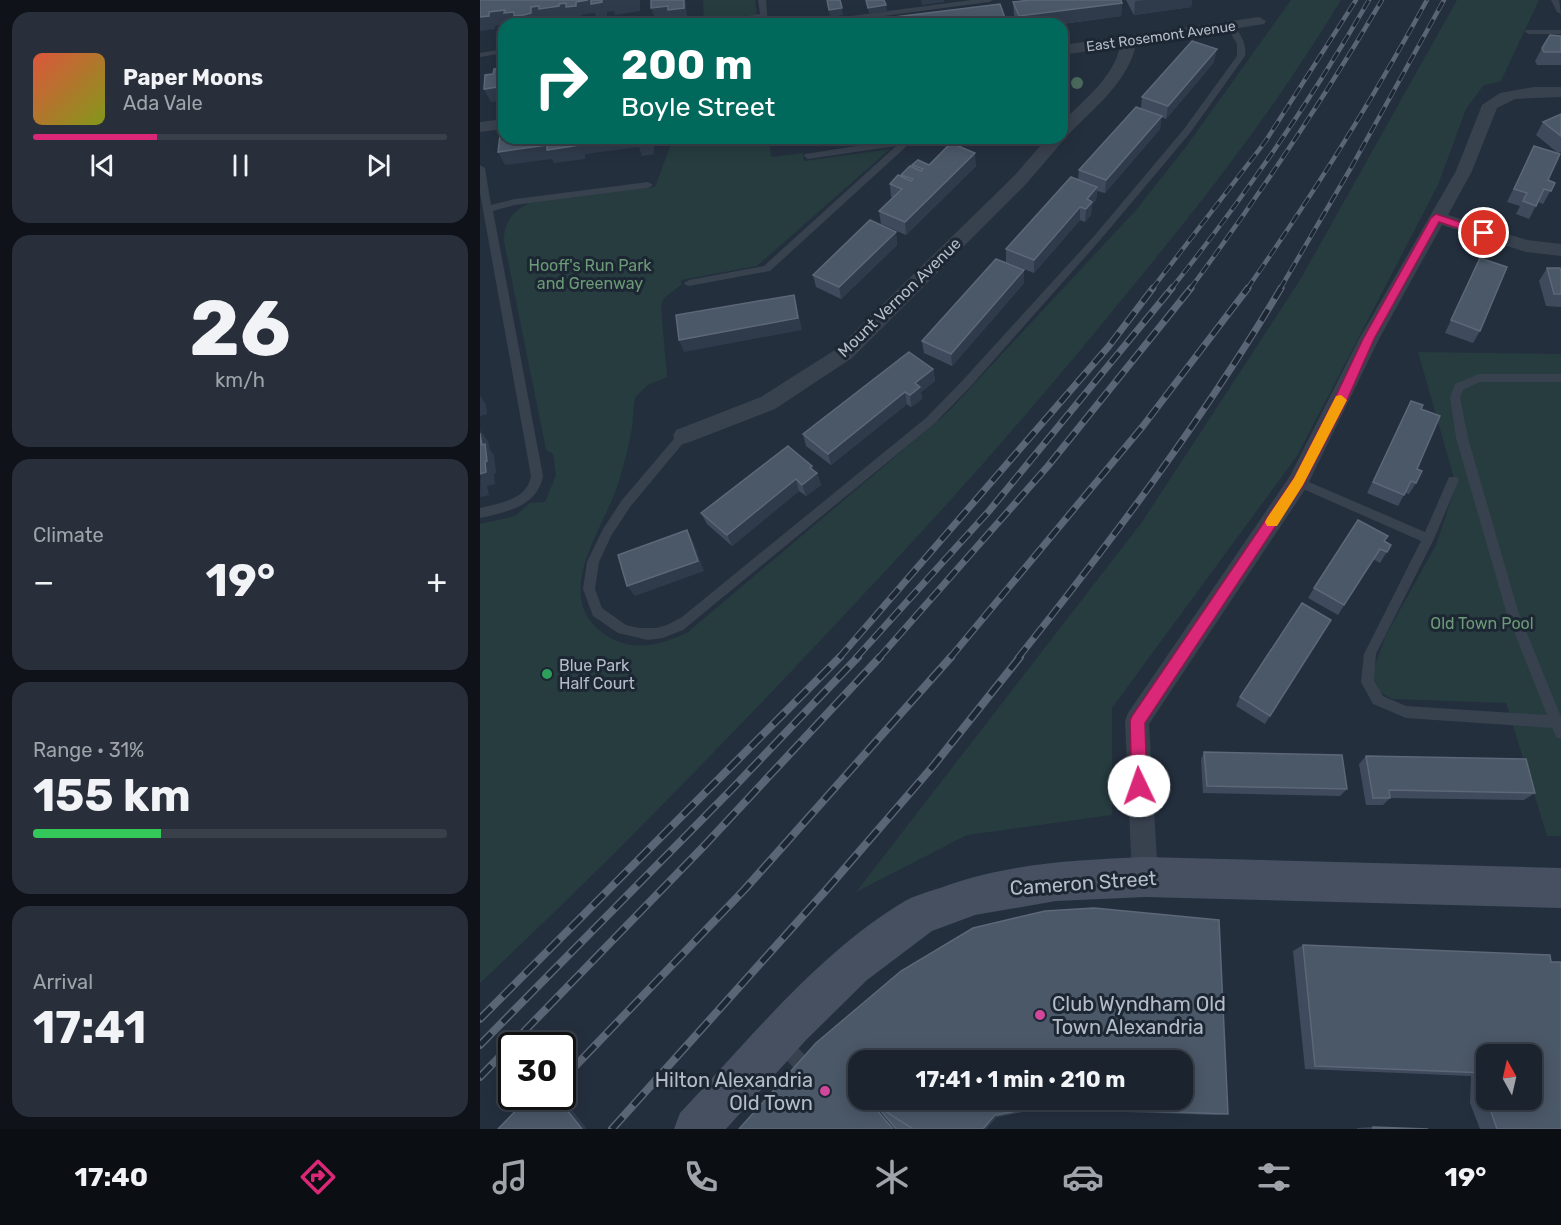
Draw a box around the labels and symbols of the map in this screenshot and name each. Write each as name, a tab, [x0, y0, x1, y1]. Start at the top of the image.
street label: East Rosemont Avenue	[1085, 18, 1237, 55]
pin	[1458, 207, 1509, 258]
street label: Mount Vernon Avenue	[834, 234, 965, 361]
park label: Hooff's Run Park and Greenway	[529, 256, 652, 293]
park label: Old Town Pool	[1430, 614, 1534, 633]
place label: Blue Park Half Court	[559, 656, 635, 693]
marker: Blue Park Half Court	[540, 667, 554, 681]
position arrow	[1107, 754, 1171, 818]
street label: Cameron Street	[1009, 866, 1157, 900]
place label: Club Wyndham Old Town Alexandria	[1052, 992, 1226, 1039]
marker: Club Wyndham Old Town Alexandria	[1033, 1008, 1047, 1022]
speed limit sign: 30	[498, 1032, 576, 1110]
north arrow	[1476, 1044, 1542, 1110]
place label: Hilton Alexandria Old Town	[655, 1068, 813, 1115]
marker: Hilton Alexandria Old Town	[818, 1084, 832, 1098]

